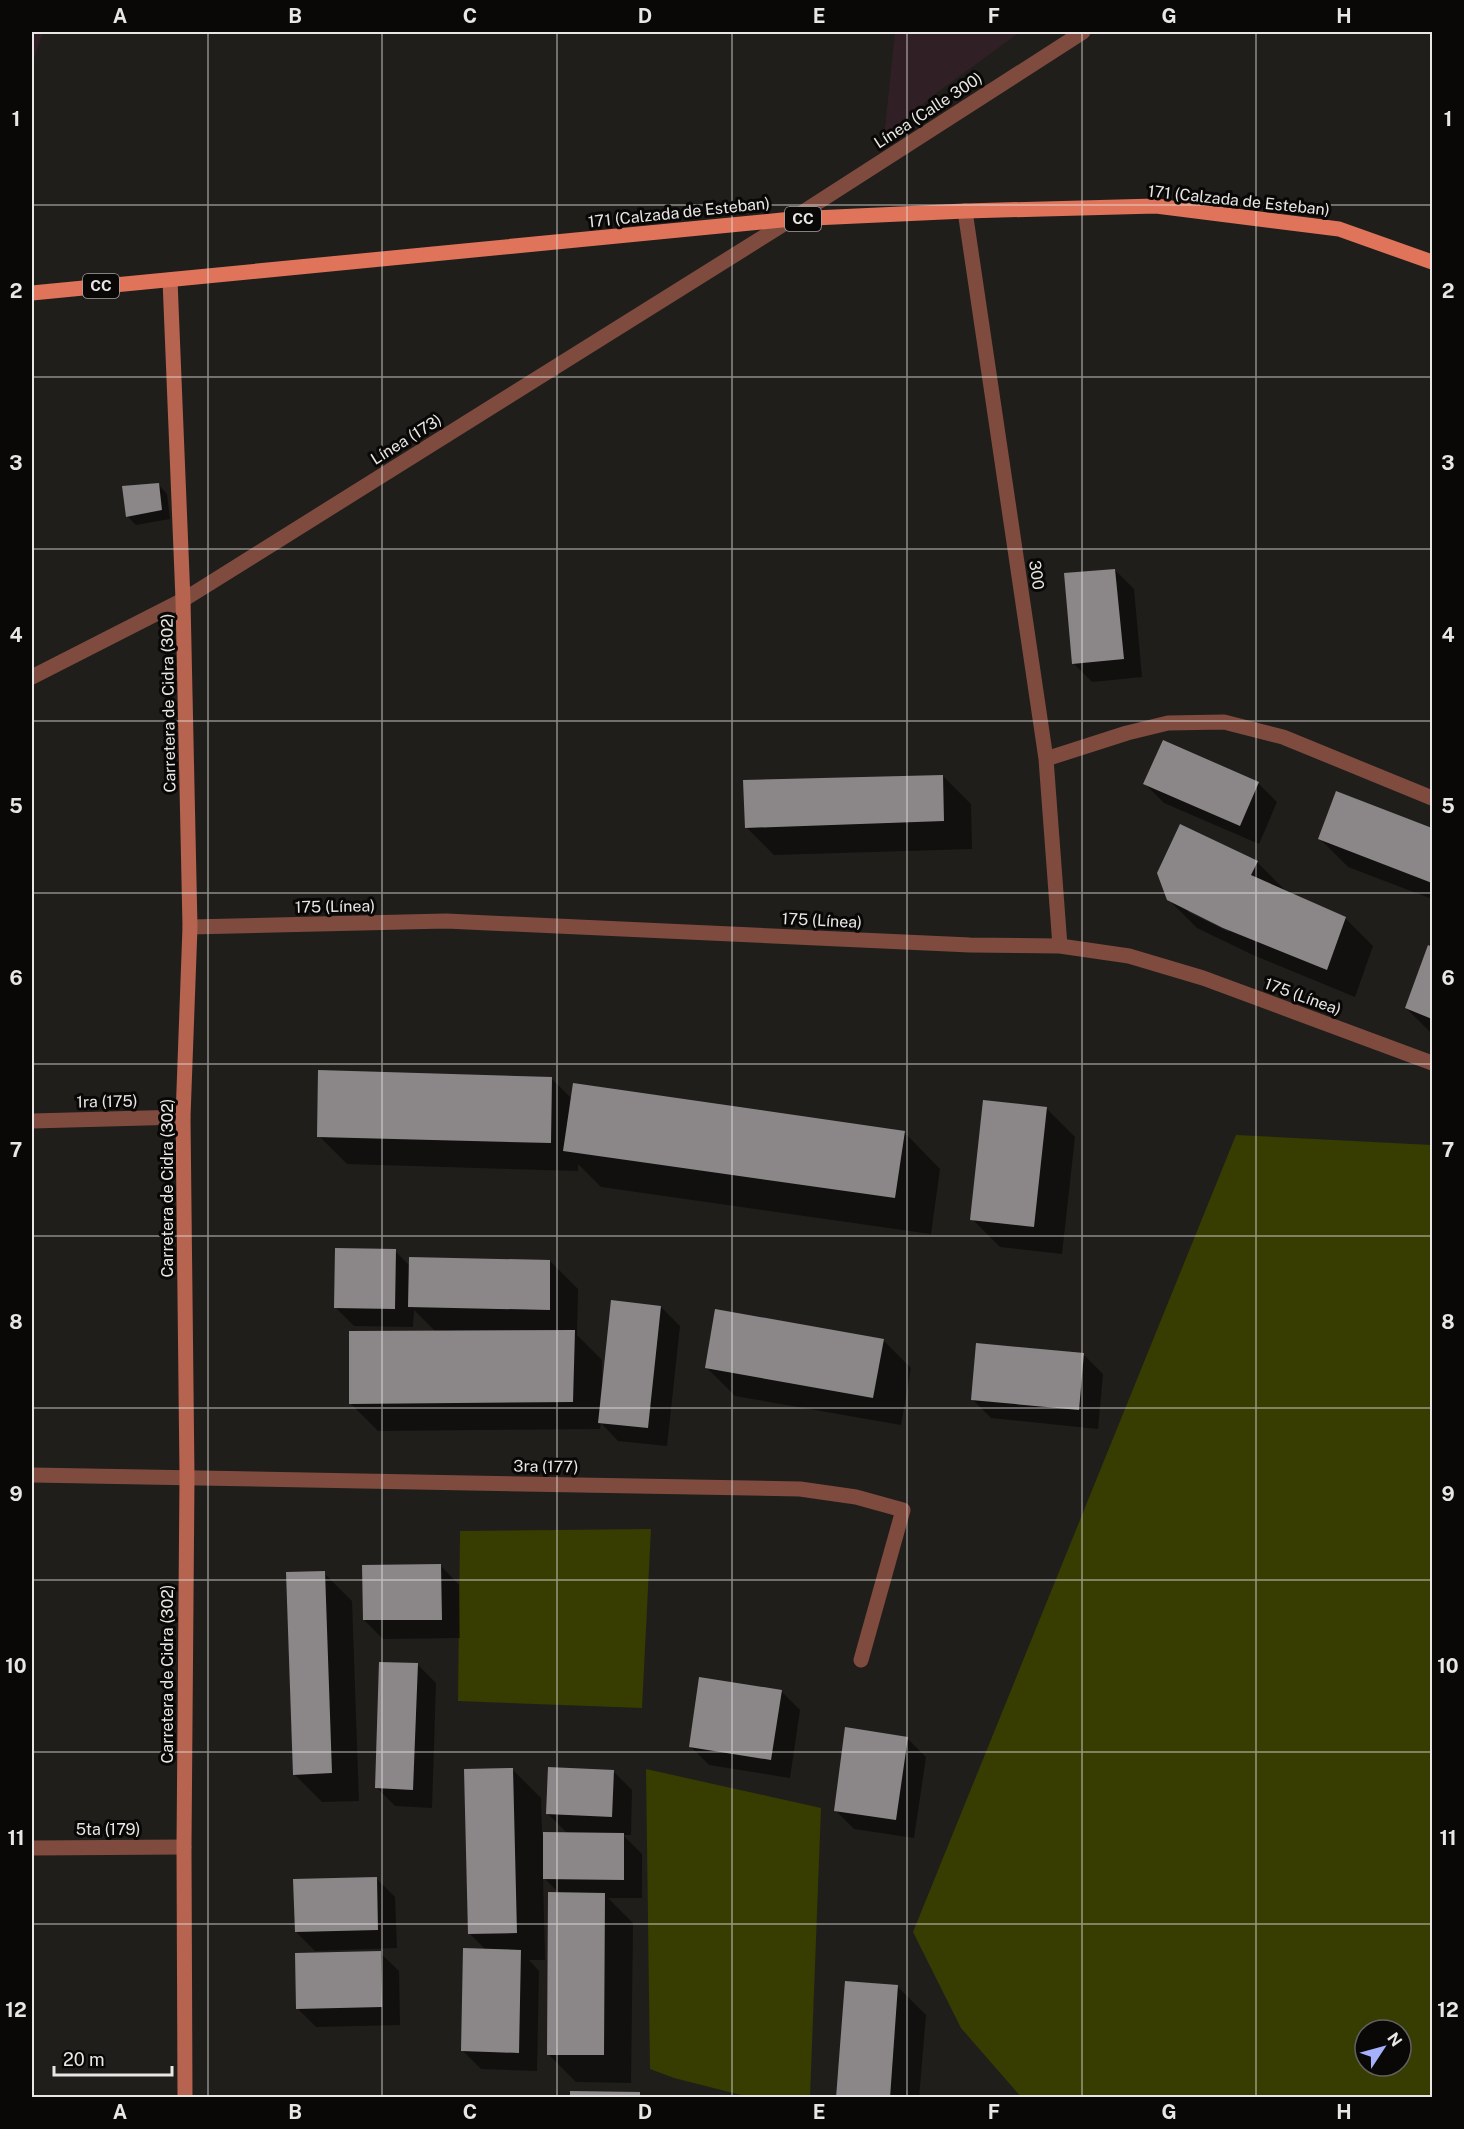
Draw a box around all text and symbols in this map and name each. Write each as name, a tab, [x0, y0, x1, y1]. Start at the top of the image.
text: A	[113, 4, 127, 28]
text: B	[288, 4, 302, 28]
text: C	[463, 4, 477, 28]
text: D	[638, 4, 652, 28]
text: E	[813, 4, 825, 28]
text: F	[988, 4, 1000, 28]
text: G	[1161, 4, 1177, 28]
text: H	[1336, 4, 1352, 28]
street label: Línea (Calle 300)	[871, 68, 986, 152]
text: 1	[12, 107, 20, 131]
text: 1	[1444, 107, 1452, 131]
street label: 171 (Calzada de Esteban)	[1147, 182, 1331, 219]
street label: 171 (Calzada de Esteban)	[587, 194, 771, 231]
road number: CC	[785, 207, 821, 231]
road number: CC	[83, 274, 119, 298]
text: 2	[10, 279, 22, 303]
text: 2	[1442, 279, 1454, 303]
street label: Línea (173)	[367, 410, 445, 469]
text: 3	[9, 451, 23, 475]
text: 3	[1441, 451, 1455, 475]
street label: 300	[1025, 559, 1048, 591]
street label: Carretera de Cidra (302)	[157, 613, 180, 793]
text: 4	[9, 623, 23, 647]
text: 4	[1441, 623, 1455, 647]
text: 5	[9, 794, 23, 818]
text: 5	[1441, 794, 1455, 818]
street label: 175 (Línea)	[295, 896, 375, 917]
street label: 175 (Línea)	[781, 909, 863, 932]
text: 6	[9, 966, 23, 990]
text: 6	[1441, 966, 1455, 990]
street label: 175 (Línea)	[1262, 974, 1344, 1019]
street label: 1ra (175)	[76, 1091, 138, 1112]
street label: Carretera de Cidra (302)	[158, 1098, 177, 1278]
text: 7	[10, 1138, 22, 1162]
text: 7	[1442, 1138, 1454, 1162]
text: 8	[9, 1310, 23, 1334]
text: 8	[1441, 1310, 1455, 1334]
street label: 3ra (177)	[513, 1456, 579, 1477]
text: 9	[9, 1482, 23, 1506]
text: 9	[1441, 1482, 1455, 1506]
street label: Carretera de Cidra (302)	[158, 1584, 177, 1764]
text: 10	[5, 1654, 27, 1678]
text: 10	[1437, 1654, 1459, 1678]
street label: 5ta (179)	[76, 1820, 140, 1839]
text: 11	[7, 1826, 25, 1850]
text: 11	[1439, 1826, 1457, 1850]
text: 12	[5, 1998, 27, 2022]
text: 12	[1437, 1998, 1459, 2022]
north arrow	[1353, 2018, 1413, 2078]
text: N	[1383, 2029, 1406, 2050]
scale bar	[54, 2039, 172, 2077]
text: 20 m	[63, 2049, 105, 2070]
text: A	[113, 2100, 127, 2124]
text: B	[288, 2100, 302, 2124]
text: C	[463, 2100, 477, 2124]
text: D	[638, 2100, 652, 2124]
text: E	[813, 2100, 825, 2124]
text: F	[988, 2100, 1000, 2124]
text: G	[1161, 2100, 1177, 2124]
text: H	[1336, 2100, 1352, 2124]

